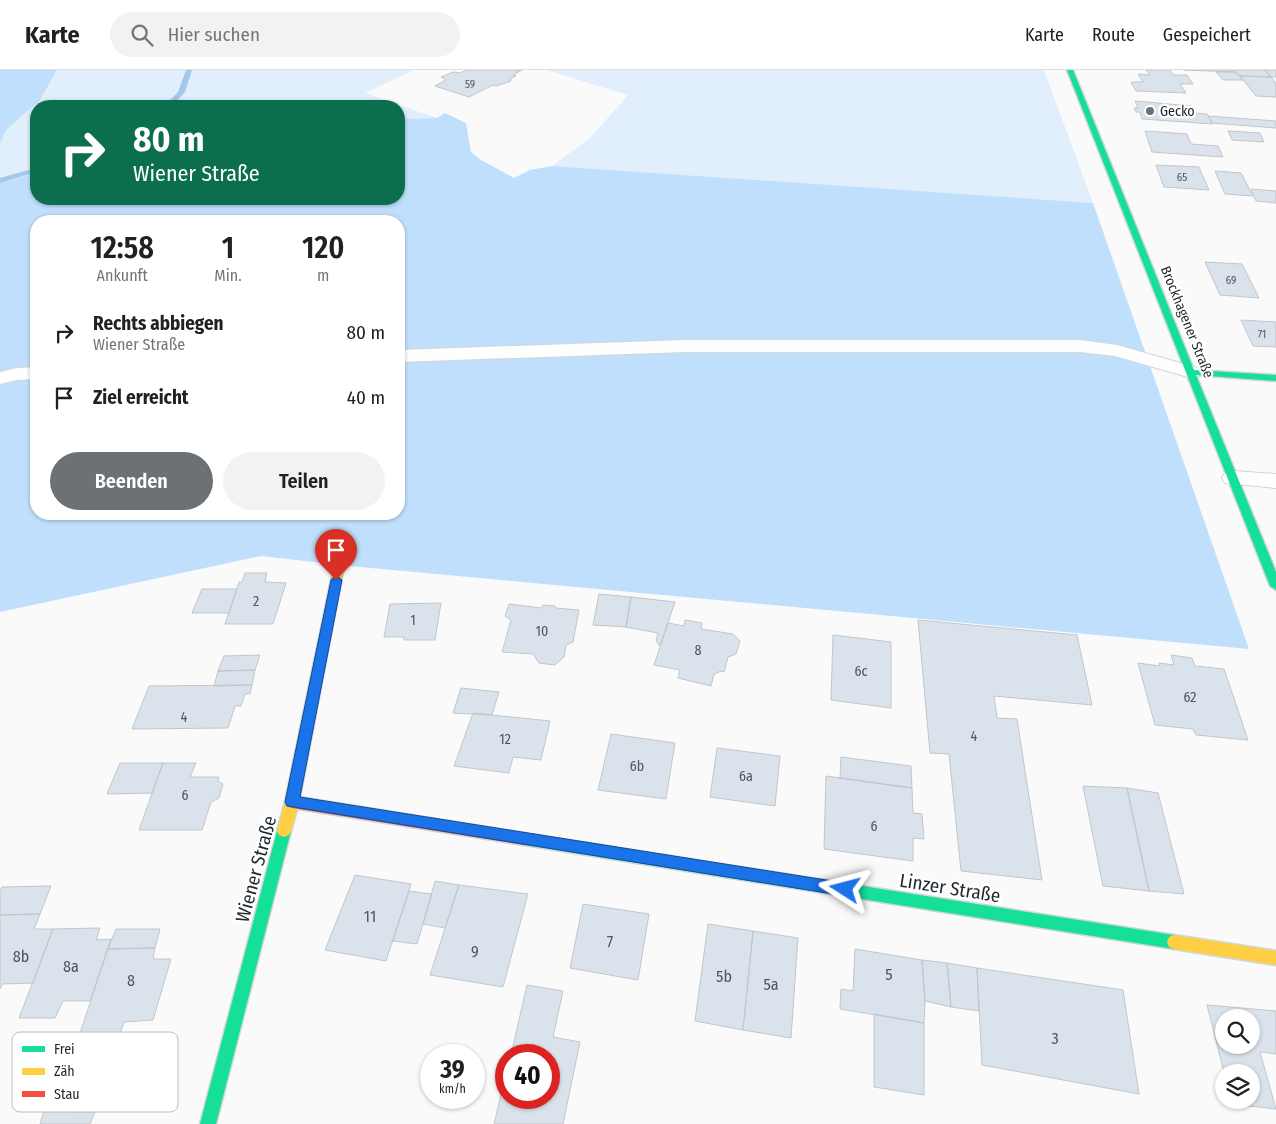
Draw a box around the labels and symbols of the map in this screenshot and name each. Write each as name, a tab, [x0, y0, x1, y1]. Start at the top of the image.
house number: 59	[465, 78, 475, 91]
place label: Gecko	[1160, 103, 1195, 120]
marker: Gecko	[1144, 105, 1156, 117]
house number: 65	[1177, 171, 1187, 184]
street label: Brockhagener Straße	[1157, 264, 1217, 380]
house number: 69	[1226, 274, 1236, 287]
house number: 71	[1258, 328, 1266, 341]
pin	[315, 529, 357, 580]
house number: 2	[253, 593, 259, 610]
house number: 1	[410, 612, 416, 629]
house number: 10	[536, 623, 548, 640]
house number: 8	[695, 642, 702, 659]
house number: 6c	[855, 663, 867, 680]
house number: 62	[1184, 689, 1197, 706]
house number: 4	[181, 709, 188, 726]
house number: 4	[971, 728, 978, 745]
house number: 12	[499, 731, 511, 748]
house number: 6b	[630, 758, 644, 775]
house number: 6a	[739, 768, 753, 785]
house number: 6	[182, 787, 189, 804]
street label: Wiener Straße	[231, 813, 281, 925]
house number: 6	[871, 818, 878, 835]
position arrow	[818, 862, 870, 914]
street label: Linzer Straße	[898, 869, 1002, 907]
house number: 11	[364, 907, 376, 926]
house number: 7	[607, 932, 614, 951]
house number: 9	[471, 942, 479, 961]
house number: 8b	[13, 947, 29, 966]
house number: 8a	[63, 957, 79, 976]
house number: 5	[885, 965, 893, 984]
house number: 5b	[716, 967, 732, 986]
house number: 8	[127, 971, 135, 990]
house number: 5a	[763, 975, 779, 994]
house number: 3	[1051, 1029, 1059, 1048]
legend	[12, 1032, 178, 1112]
text: Frei	[54, 1041, 75, 1058]
speed limit sign: 40	[495, 1044, 560, 1109]
text: Zäh	[54, 1063, 75, 1080]
text: Stau	[54, 1086, 80, 1103]

